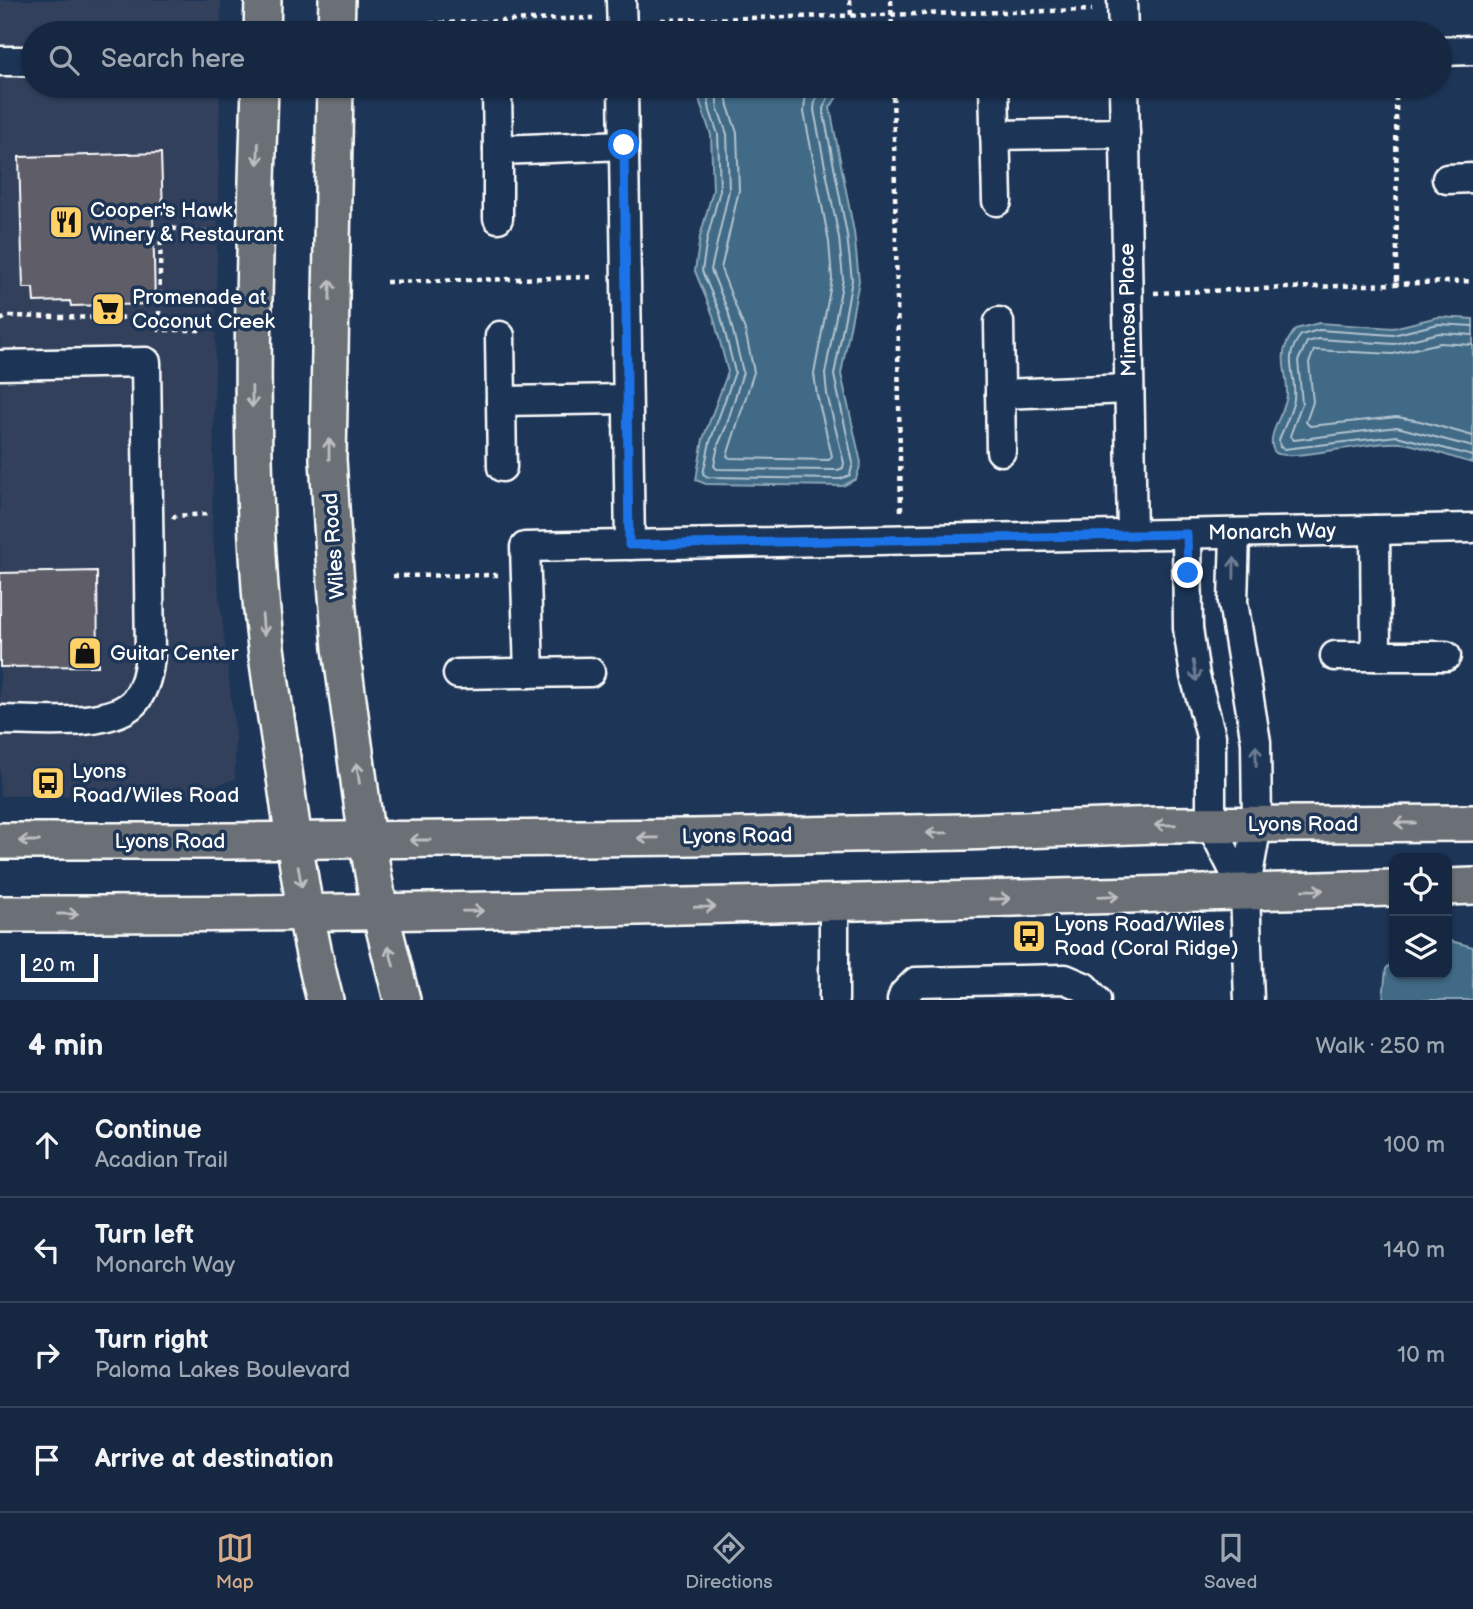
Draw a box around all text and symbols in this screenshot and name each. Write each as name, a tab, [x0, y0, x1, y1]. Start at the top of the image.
search box	[21, 21, 1452, 98]
icon: search	[45, 41, 83, 79]
text: Search here	[101, 44, 245, 75]
route start	[608, 129, 639, 160]
one-way arrow	[252, 142, 265, 165]
place label: Cooper's Hawk Winery & Restaurant	[90, 198, 284, 247]
restaurant icon: Cooper's Hawk Winery & Restaurant	[47, 203, 85, 241]
street label: Mimosa Place	[1114, 243, 1142, 377]
one-way arrow	[323, 279, 337, 302]
place label: Promenade at Coconut Creek	[132, 285, 276, 334]
supermarket icon: Promenade at Coconut Creek	[89, 290, 127, 328]
one-way arrow	[245, 386, 259, 409]
one-way arrow	[322, 437, 336, 460]
street label: Wiles Road	[318, 492, 350, 600]
street label: Monarch Way	[1208, 518, 1337, 546]
one-way arrow	[1227, 556, 1240, 579]
route end	[1172, 557, 1203, 588]
one-way arrow	[257, 613, 270, 635]
shop icon: Guitar Center	[66, 634, 104, 672]
place label: Guitar Center	[110, 641, 239, 666]
one-way arrow	[1189, 659, 1202, 682]
one-way arrow	[1249, 744, 1263, 767]
place label: Lyons Road/Wiles Road	[72, 759, 239, 808]
one-way arrow	[352, 762, 365, 784]
bus stop icon: Lyons Road/Wiles Road	[29, 764, 67, 802]
street label: Lyons Road	[1248, 812, 1358, 837]
one-way arrow	[1394, 817, 1417, 830]
one-way arrow	[1153, 818, 1176, 832]
street label: Lyons Road	[681, 823, 793, 849]
one-way arrow	[926, 826, 949, 840]
street label: Lyons Road	[115, 829, 225, 854]
one-way arrow	[636, 831, 659, 845]
one-way arrow	[409, 833, 432, 847]
one-way arrow	[18, 834, 41, 848]
map controls	[1389, 853, 1452, 979]
button: locate	[1389, 853, 1452, 916]
one-way arrow	[294, 865, 307, 888]
one-way arrow	[1301, 883, 1324, 897]
one-way arrow	[1098, 889, 1121, 902]
one-way arrow	[988, 892, 1011, 906]
one-way arrow	[693, 900, 716, 913]
one-way arrow	[461, 904, 484, 918]
one-way arrow	[56, 907, 79, 921]
place label: Lyons Road/Wiles Road (Coral Ridge)	[1054, 912, 1239, 961]
button: layers	[1389, 916, 1452, 979]
bus stop icon: Lyons Road/Wiles Road (Coral Ridge)	[1010, 917, 1048, 955]
one-way arrow	[384, 945, 397, 968]
scale bar	[21, 951, 98, 983]
text: 20 m	[32, 954, 75, 977]
text: 4 min	[28, 1028, 103, 1064]
text: Walk · 250 m	[1315, 1032, 1445, 1060]
text: Continue	[95, 1115, 202, 1146]
icon: ahead	[28, 1126, 66, 1164]
text: 100 m	[1384, 1131, 1445, 1159]
text: Acadian Trail	[95, 1146, 228, 1174]
text: Turn left	[95, 1220, 194, 1251]
icon: left	[28, 1231, 66, 1269]
text: 140 m	[1383, 1236, 1445, 1264]
text: Monarch Way	[95, 1251, 235, 1279]
text: Turn right	[95, 1325, 208, 1356]
icon: right	[28, 1336, 66, 1374]
text: 10 m	[1397, 1341, 1445, 1369]
text: Paloma Lakes Boulevard	[95, 1356, 350, 1384]
icon: arrive	[28, 1441, 66, 1479]
text: Arrive at destination	[95, 1444, 334, 1475]
tab: Map	[216, 1529, 254, 1594]
tab: Directions	[685, 1529, 773, 1594]
tab: Saved	[1204, 1529, 1257, 1594]

